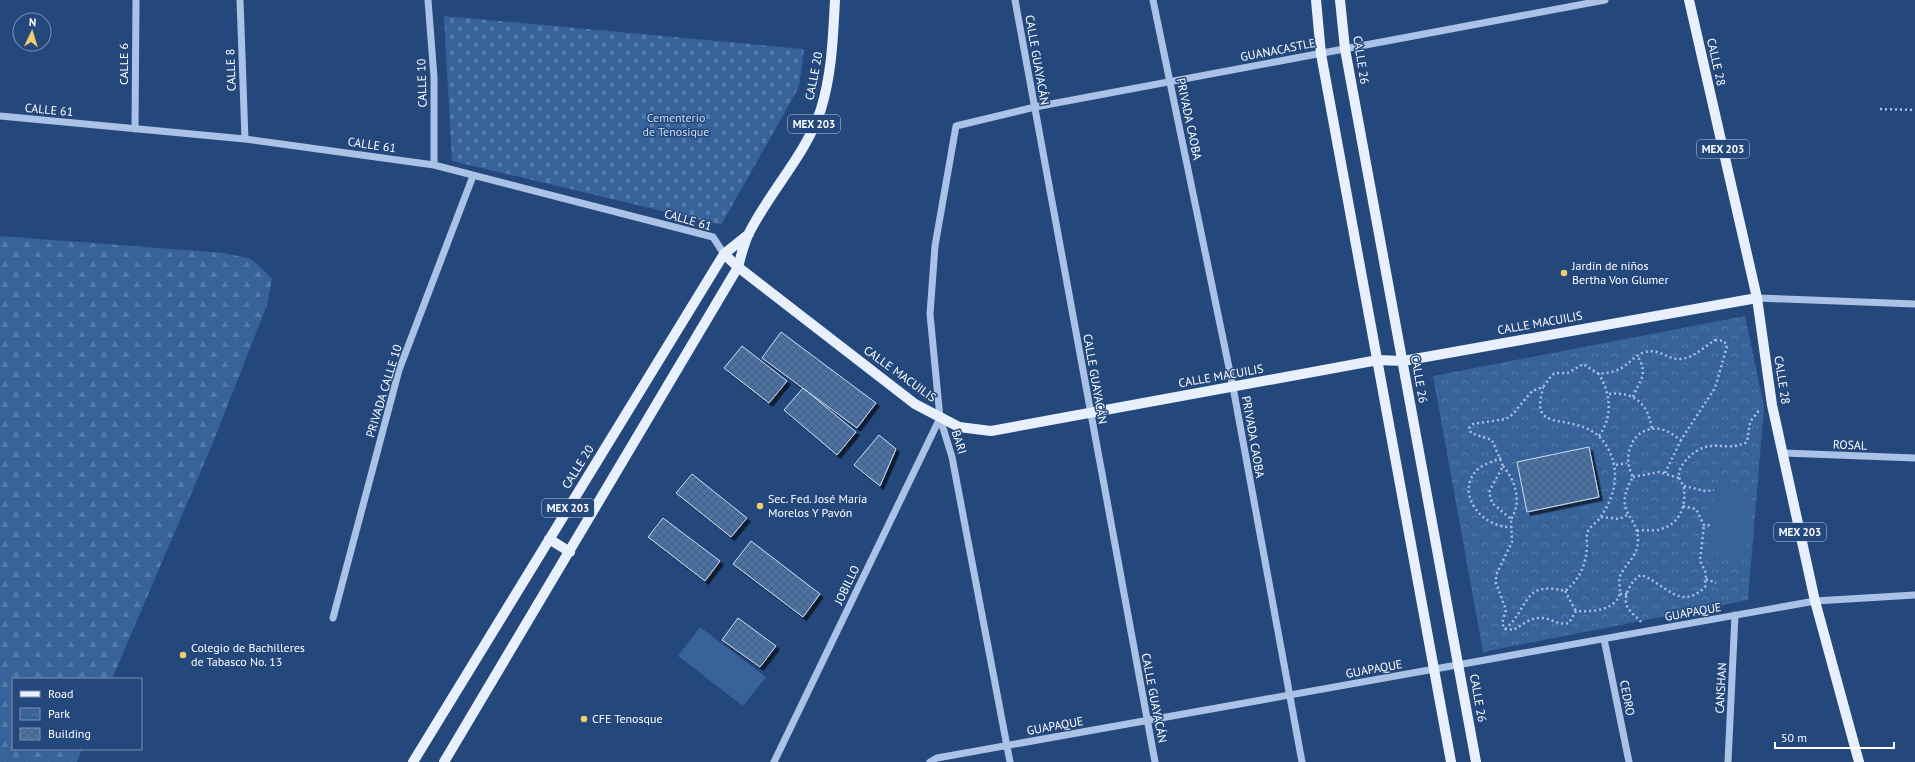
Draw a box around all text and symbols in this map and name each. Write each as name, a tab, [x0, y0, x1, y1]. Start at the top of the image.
north arrow	[12, 12, 52, 52]
street label: CALLE GUAYACÁN	[1022, 14, 1053, 106]
text: N	[29, 15, 37, 29]
street label: GUANACASTLE	[1239, 35, 1317, 64]
street label: CALLE 26	[1350, 35, 1373, 85]
street label: CALLE 28	[1704, 36, 1729, 87]
street label: CALLE 6	[116, 43, 131, 85]
street label: CALLE 8	[222, 49, 239, 91]
street label: CALLE 20	[802, 50, 826, 101]
street label: CALLE 10	[413, 58, 430, 108]
street label: PRIVADA CAOBA	[1173, 77, 1205, 161]
street label: CALLE 61	[24, 100, 74, 119]
park label: Cementerio de Tenosique	[643, 110, 709, 139]
road number: MEX 203	[788, 115, 840, 133]
street label: CALLE 61	[347, 134, 397, 155]
road number: MEX 203	[1697, 140, 1749, 158]
street label: CALLE 61	[663, 206, 714, 233]
place label: Jardín de niños Bertha Von Glumer	[1571, 258, 1669, 287]
marker: Jardín de niños Bertha Von Glumer	[1559, 268, 1569, 278]
street label: CALLE MACUILIS	[1496, 308, 1584, 337]
street label: CALLE GUAYACÁN	[1080, 333, 1111, 425]
street label: PRIVADA CALLE 10	[362, 342, 405, 439]
street label: CALLE MACUILIS	[861, 342, 940, 405]
street label: CALLE 26	[1408, 354, 1431, 404]
street label: CALLE 28	[1771, 355, 1794, 405]
street label: CALLE MACUILIS	[1177, 361, 1265, 390]
street label: PRIVADA CAOBA	[1239, 395, 1268, 479]
street label: BARI	[949, 428, 970, 456]
street label: ROSAL	[1833, 436, 1867, 453]
street label: CALLE 20	[558, 442, 597, 491]
place label: Sec. Fed. José María Morelos Y Pavón	[768, 491, 867, 520]
road number: MEX 203	[542, 499, 594, 517]
marker: Sec. Fed. José María Morelos Y Pavón	[755, 501, 765, 511]
road number: MEX 203	[1774, 523, 1826, 541]
street label: JOBILLO	[830, 563, 863, 608]
street label: GUAPAQUE	[1663, 599, 1722, 624]
place label: Colegio de Bachilleres de Tabasco No. 13	[191, 640, 305, 669]
marker: Colegio de Bachilleres de Tabasco No. 13	[178, 650, 188, 660]
street label: CALLE GUAYACÁN	[1138, 652, 1171, 744]
street label: GUAPAQUE	[1344, 656, 1403, 681]
street label: CANSHAN	[1712, 662, 1729, 714]
street label: CALLE 26	[1467, 673, 1490, 723]
legend	[12, 678, 142, 750]
street label: CEDRO	[1617, 679, 1638, 717]
text: Road	[48, 686, 73, 701]
text: Park	[48, 706, 70, 721]
place label: CFE Tenosque	[592, 711, 663, 726]
street label: GUAPAQUE	[1025, 713, 1084, 738]
marker: CFE Tenosque	[579, 714, 589, 724]
scale bar	[1775, 724, 1894, 750]
text: Building	[48, 726, 91, 741]
text: 50 m	[1781, 730, 1807, 745]

